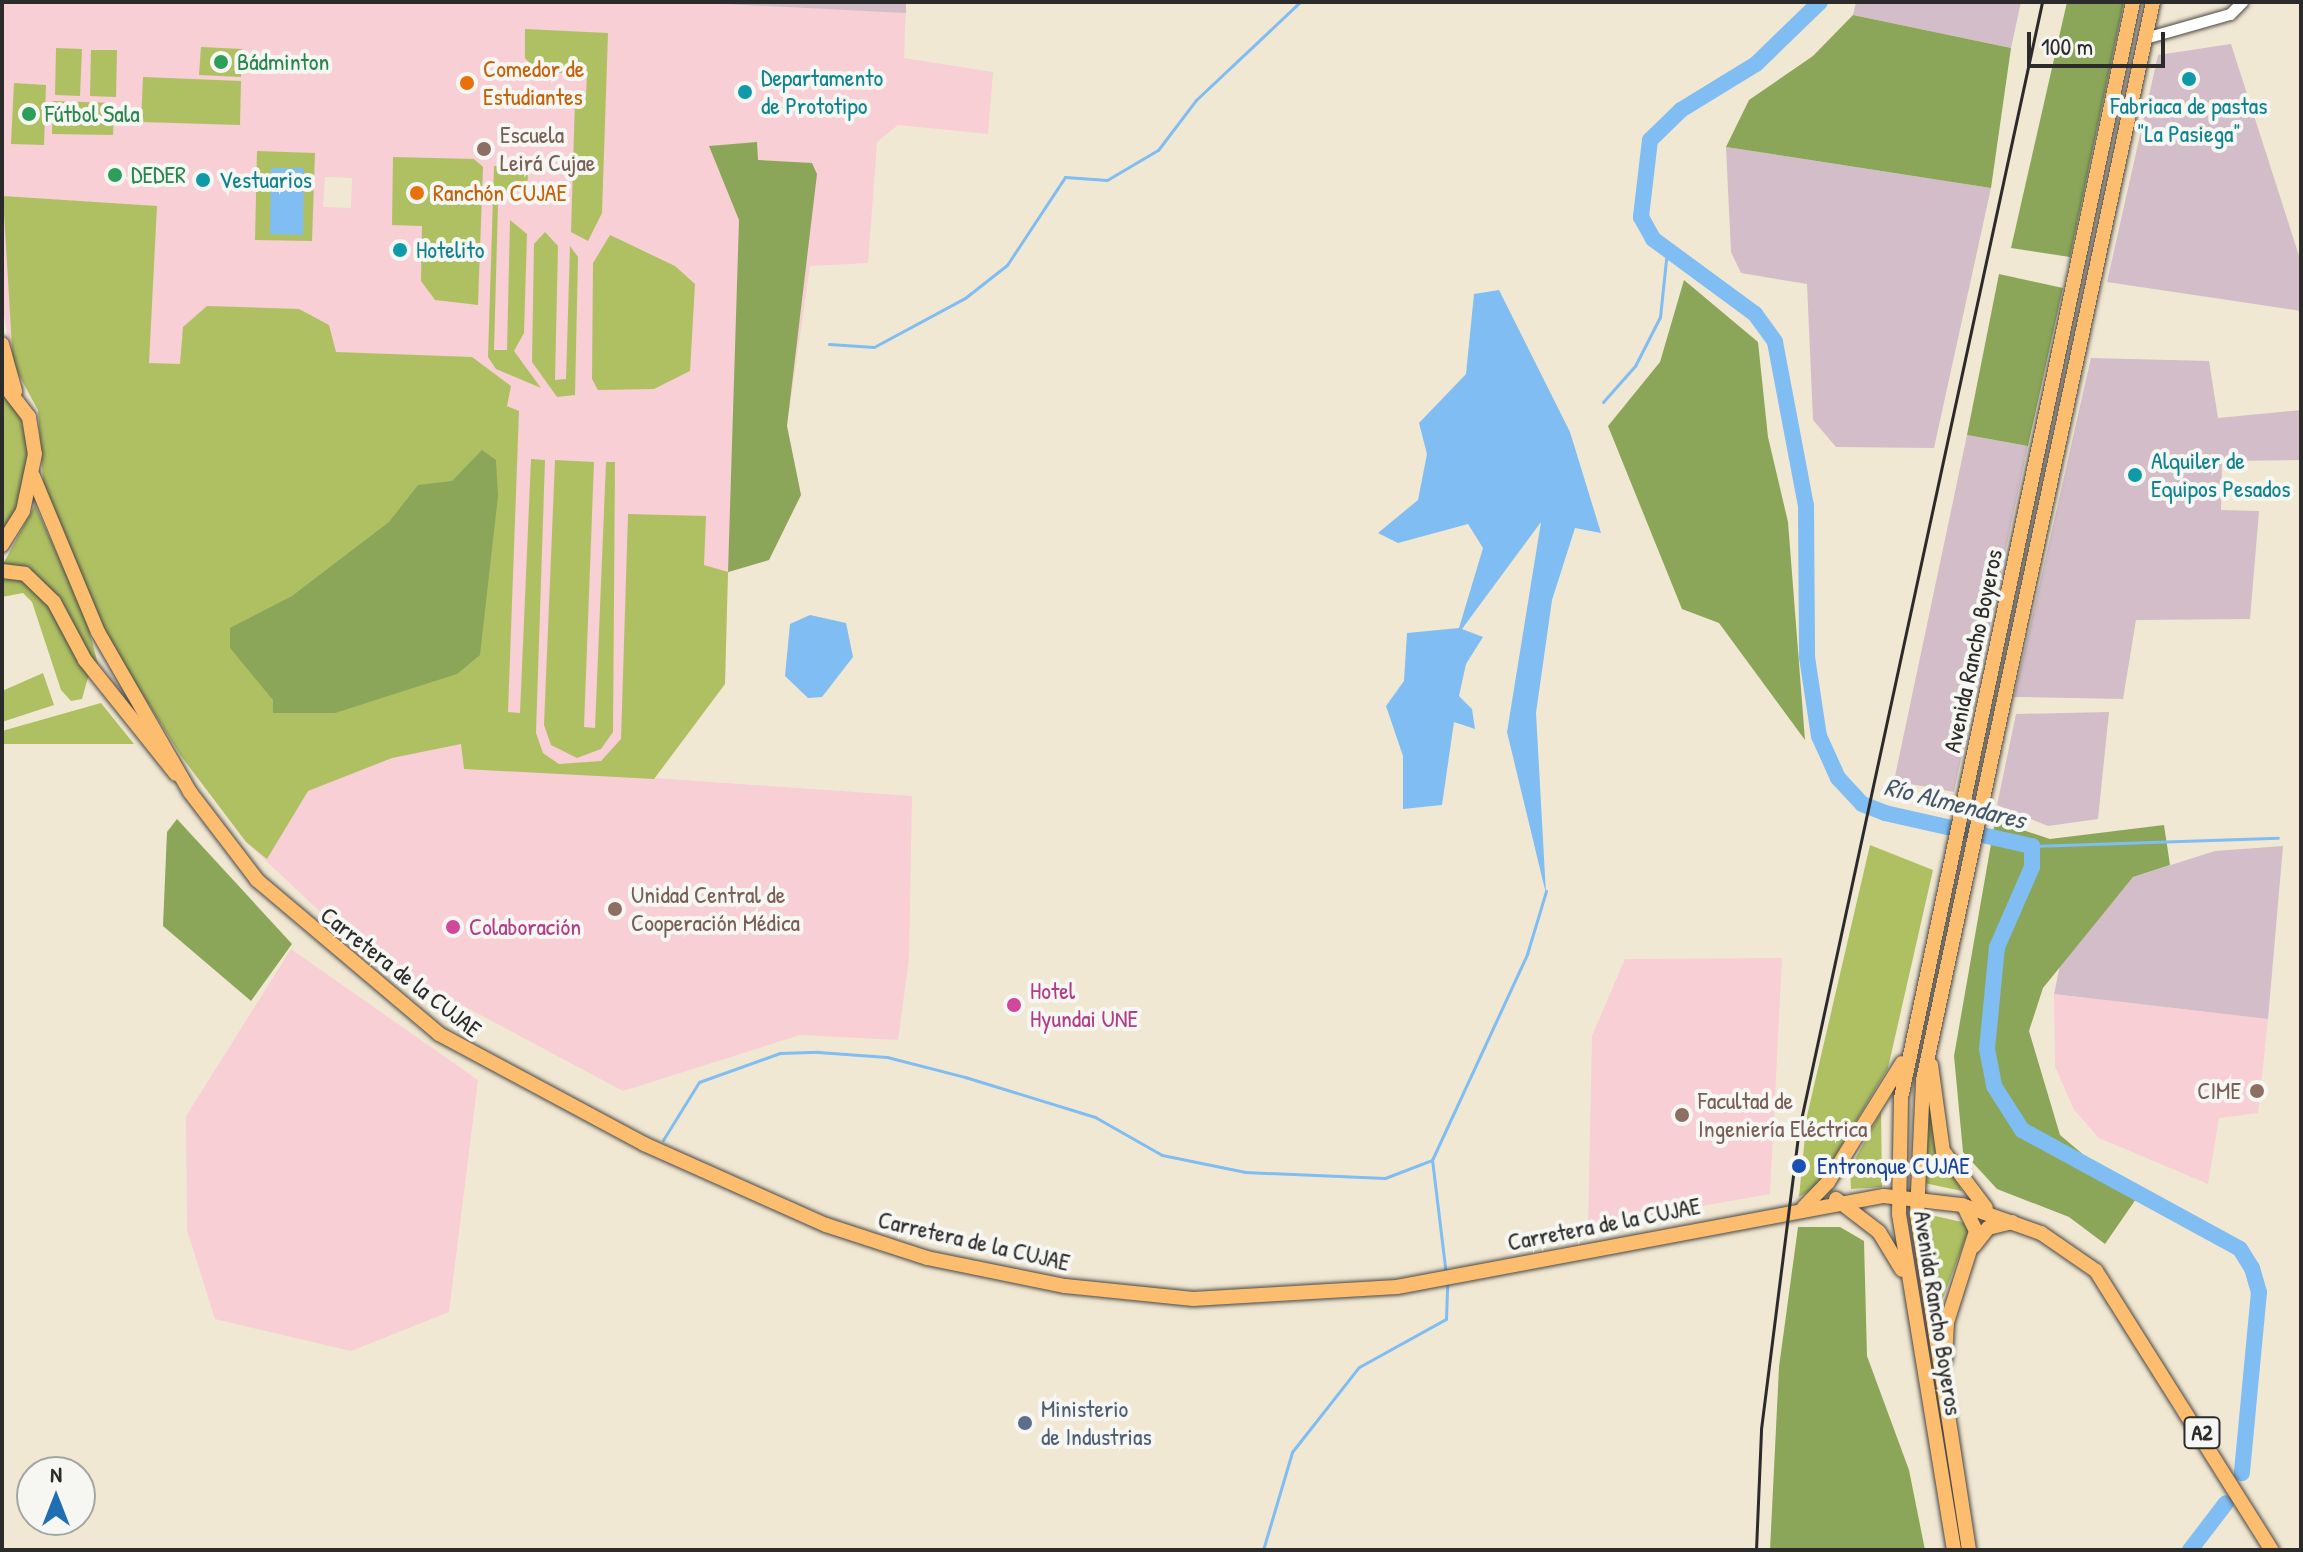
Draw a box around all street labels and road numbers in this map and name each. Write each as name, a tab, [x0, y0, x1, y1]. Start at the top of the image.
street label: Avenida Rancho Boyeros	[1937, 547, 2009, 755]
street label: Carretera de la CUJAE	[315, 900, 487, 1044]
street label: Carretera de la CUJAE	[1505, 1191, 1703, 1257]
street label: Carretera de la CUJAE	[875, 1205, 1073, 1277]
street label: Avenida Rancho Boyeros	[1908, 1209, 1968, 1417]
road number: A2	[2182, 1415, 2222, 1451]

